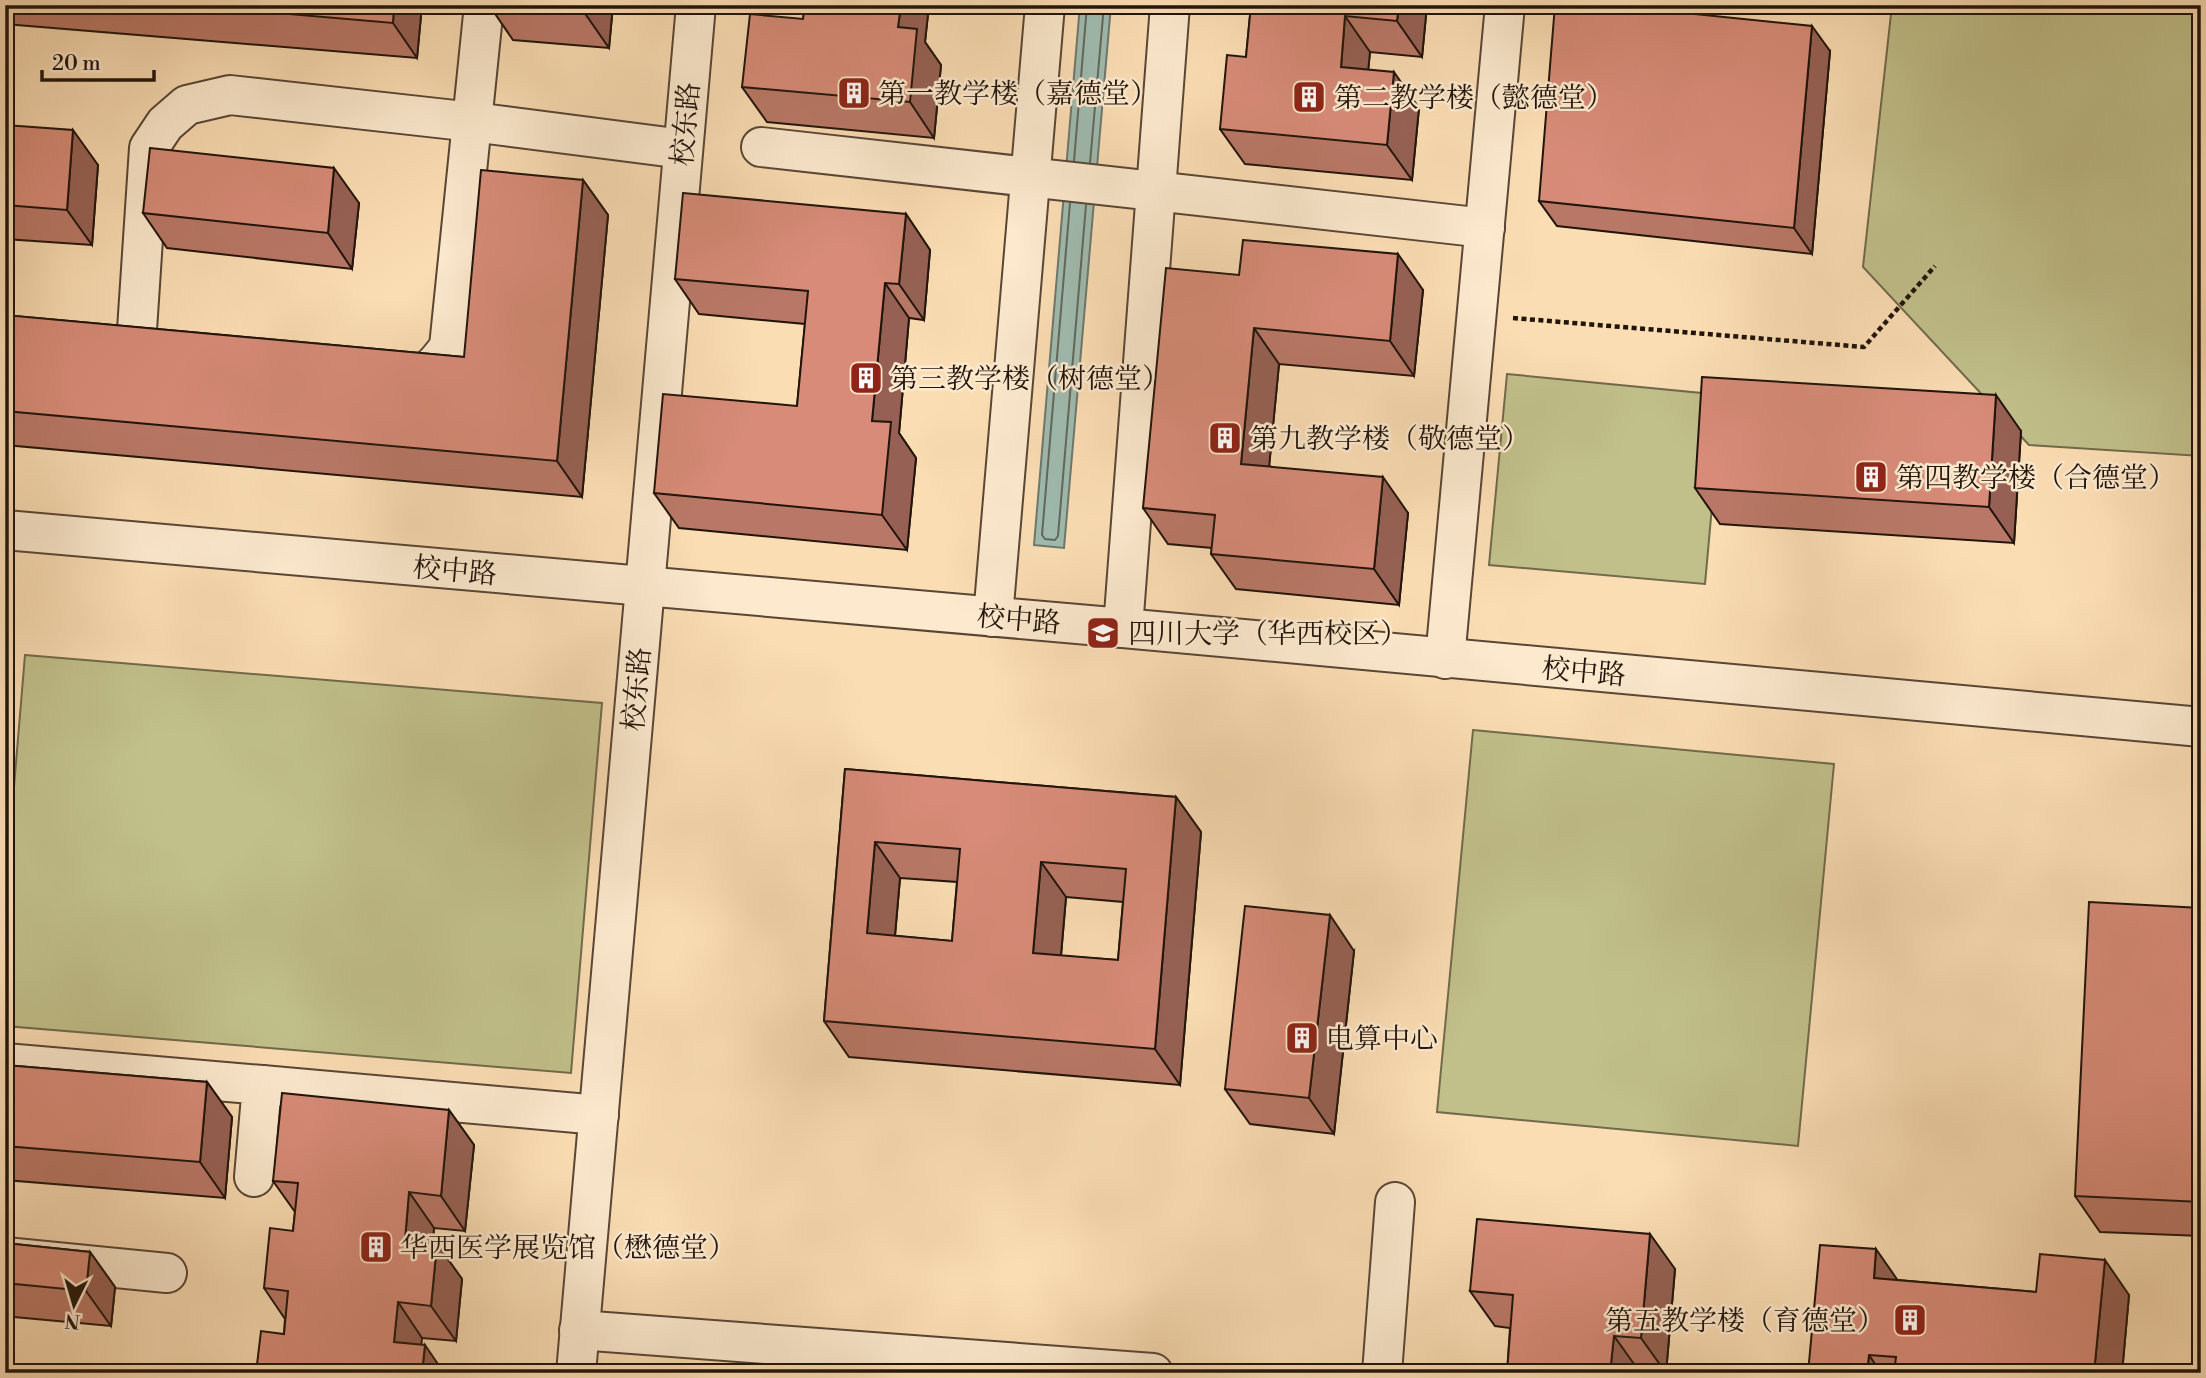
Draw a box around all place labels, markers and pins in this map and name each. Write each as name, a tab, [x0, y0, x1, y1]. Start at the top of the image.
building icon: 第一教学楼（嘉德堂）	[835, 74, 873, 112]
place label: 第一教学楼（嘉德堂）	[878, 77, 1158, 112]
building icon: 第二教学楼（懿德堂）	[1290, 78, 1328, 116]
place label: 第二教学楼（懿德堂）	[1334, 81, 1614, 116]
building icon: 第三教学楼（树德堂）	[847, 359, 885, 397]
place label: 第三教学楼（树德堂）	[890, 362, 1170, 397]
building icon: 第九教学楼（敬德堂）	[1206, 419, 1244, 457]
place label: 第九教学楼（敬德堂）	[1250, 422, 1530, 457]
building icon: 第四教学楼（合德堂）	[1852, 458, 1890, 496]
place label: 第四教学楼（合德堂）	[1896, 461, 2176, 496]
school or university icon: 四川大学（华西校区）	[1084, 614, 1122, 652]
place label: 四川大学（华西校区）	[1128, 617, 1408, 652]
building icon: 电算中心	[1283, 1019, 1321, 1057]
place label: 电算中心	[1326, 1022, 1438, 1057]
building icon: 华西医学展览馆（懋德堂）	[357, 1228, 395, 1266]
place label: 华西医学展览馆（懋德堂）	[400, 1231, 736, 1266]
building icon: 第五教学楼（育德堂）	[1891, 1301, 1929, 1339]
place label: 第五教学楼（育德堂）	[1605, 1304, 1885, 1339]

